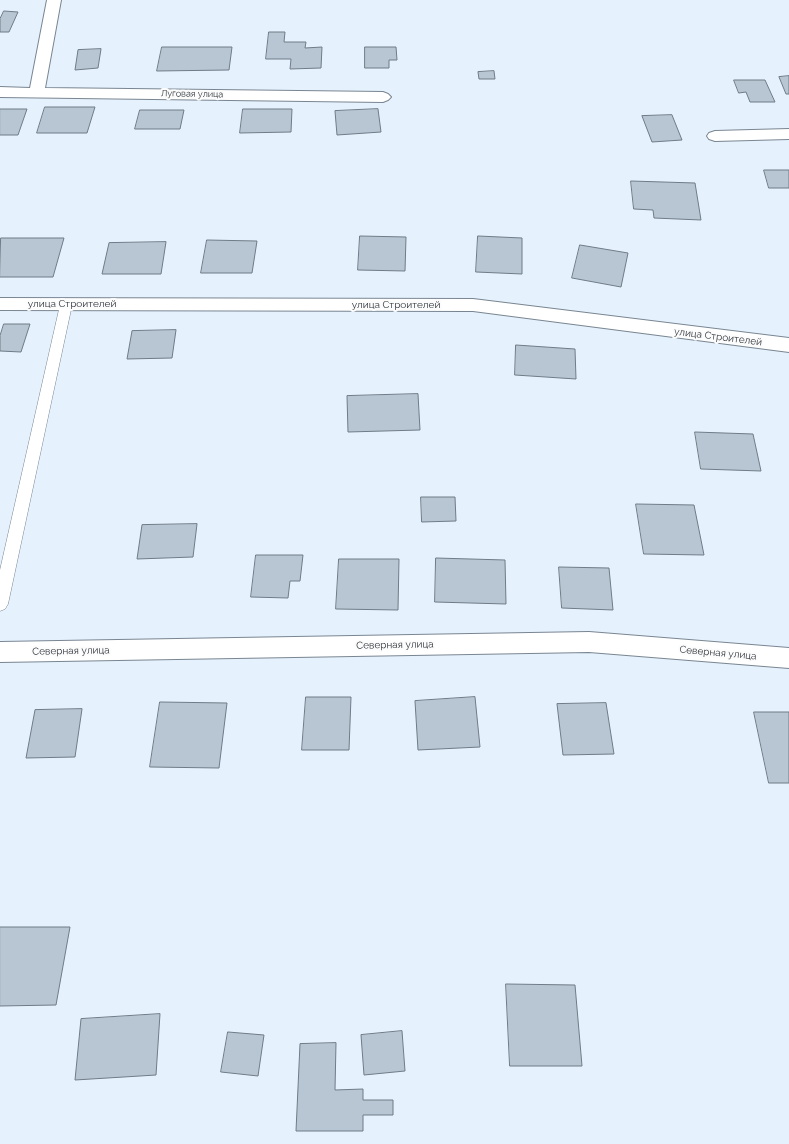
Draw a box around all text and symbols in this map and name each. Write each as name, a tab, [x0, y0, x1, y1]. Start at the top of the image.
street label: Луговая улица	[161, 88, 223, 100]
street label: улица Строителей	[28, 298, 116, 310]
street label: улица Строителей	[352, 299, 440, 311]
street label: улица Строителей	[673, 326, 763, 348]
street label: Северная улица	[356, 638, 434, 652]
street label: Северная улица	[32, 644, 110, 658]
street label: Северная улица	[679, 644, 757, 662]

